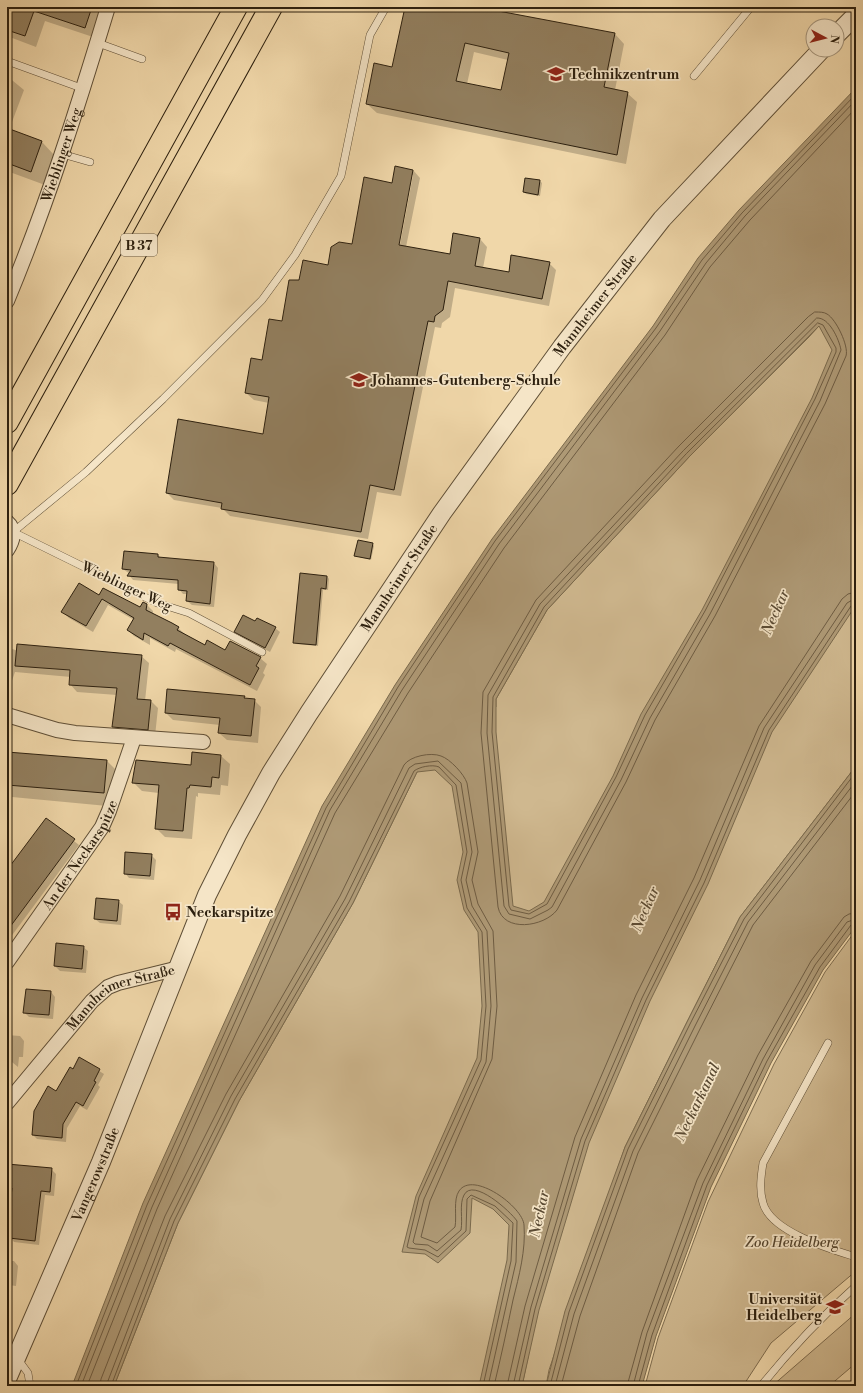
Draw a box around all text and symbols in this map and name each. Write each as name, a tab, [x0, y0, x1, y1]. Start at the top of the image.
north arrow	[805, 18, 845, 58]
text: N	[826, 34, 841, 45]
school or university icon: Technikzentrum	[546, 64, 566, 84]
place label: Technikzentrum	[569, 66, 680, 84]
street label: Wieblinger Weg	[37, 105, 86, 206]
road number: B 37	[121, 234, 157, 256]
street label: Mannheimer Straße	[550, 250, 641, 360]
school or university icon: Johannes-Gutenberg-Schule	[349, 370, 369, 390]
place label: Johannes-Gutenberg-Schule	[370, 372, 561, 390]
street label: Mannheimer Straße	[358, 521, 442, 636]
street label: Wieblinger Weg	[77, 558, 176, 616]
water label: Neckar	[757, 586, 794, 639]
street label: An der Neckarspitze	[38, 798, 122, 914]
water label: Neckar	[627, 883, 664, 936]
bus stop icon: Neckarspitze	[163, 902, 183, 922]
place label: Neckarspitze	[186, 904, 274, 922]
street label: Mannheimer Straße	[63, 961, 177, 1035]
water label: Neckarkanal	[670, 1060, 725, 1145]
street label: Vangerowstraße	[68, 1125, 124, 1226]
water label: Neckar	[525, 1188, 554, 1240]
park label: Zoo Heidelberg	[745, 1234, 840, 1252]
place label: Universität Heidelberg	[746, 1291, 823, 1325]
school or university icon: Universität Heidelberg	[825, 1297, 845, 1317]

